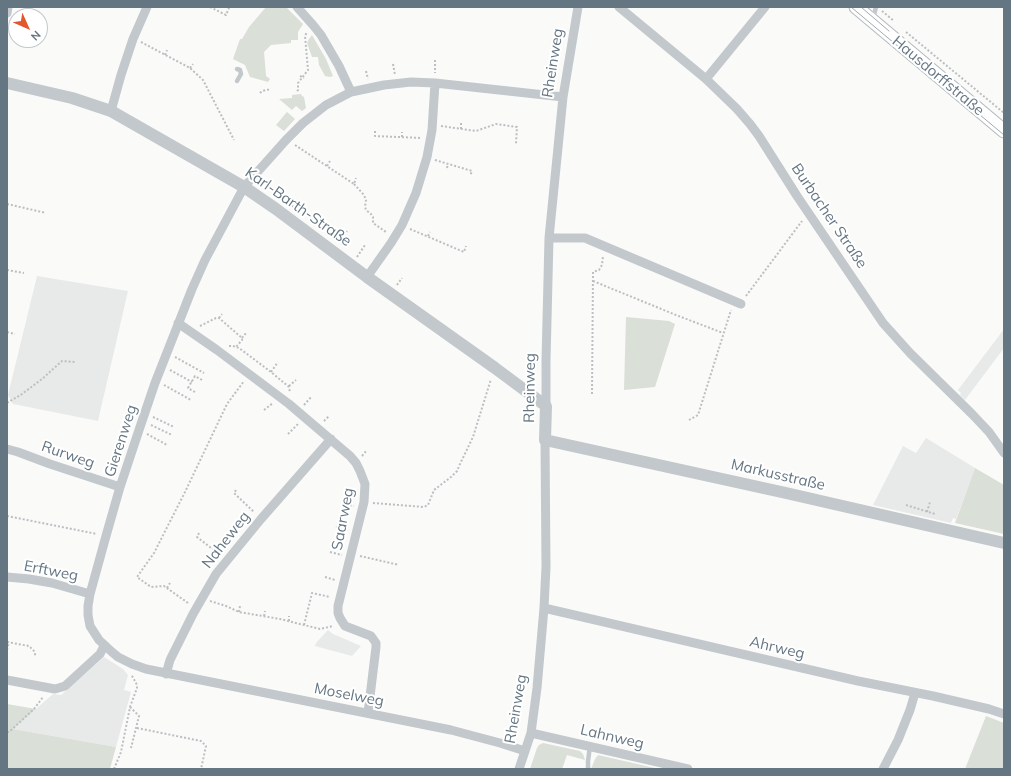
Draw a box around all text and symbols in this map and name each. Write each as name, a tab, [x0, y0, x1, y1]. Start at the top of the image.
north arrow	[8, 8, 48, 48]
street label: Rheinweg	[539, 27, 567, 99]
text: N	[28, 28, 44, 44]
street label: Hausdorffstraße	[888, 32, 988, 120]
street label: Burbacher Straße	[787, 160, 871, 272]
street label: Karl-Barth-Straße	[241, 164, 355, 250]
street label: Rheinweg	[520, 353, 540, 423]
street label: Gierenweg	[101, 403, 141, 479]
street label: Rurweg	[39, 438, 97, 472]
street label: Markusstraße	[729, 455, 827, 495]
street label: Saarweg	[328, 486, 358, 552]
street label: Naheweg	[198, 508, 254, 572]
street label: Erftweg	[22, 557, 80, 585]
street label: Ahrweg	[748, 633, 806, 663]
street label: Rheinweg	[501, 673, 531, 745]
street label: Moselweg	[313, 679, 385, 711]
street label: Lahnweg	[578, 721, 646, 753]

